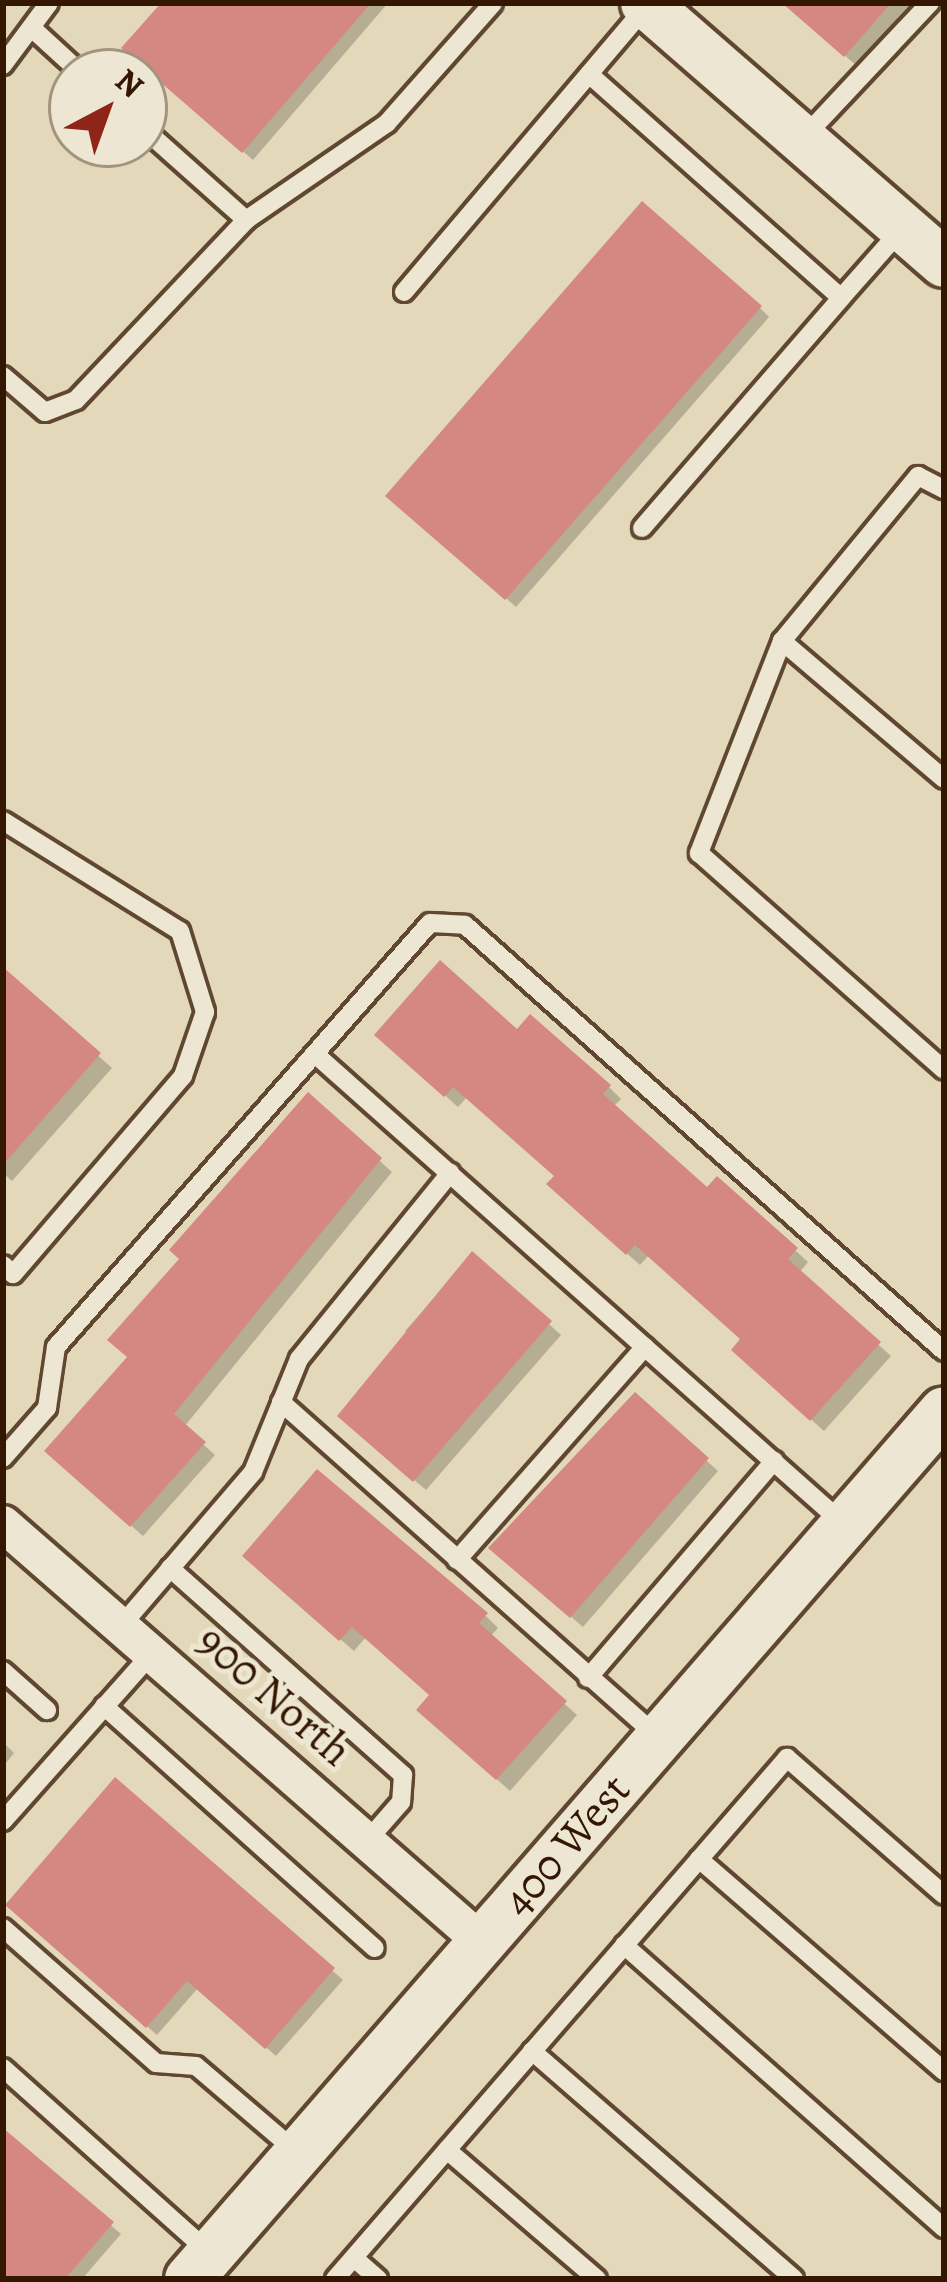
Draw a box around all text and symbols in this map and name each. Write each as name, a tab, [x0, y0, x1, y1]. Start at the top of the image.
north arrow	[48, 48, 168, 168]
text: N	[106, 58, 154, 108]
street label: 900 North	[186, 1614, 362, 1778]
street label: 400 West	[490, 1764, 642, 1926]

